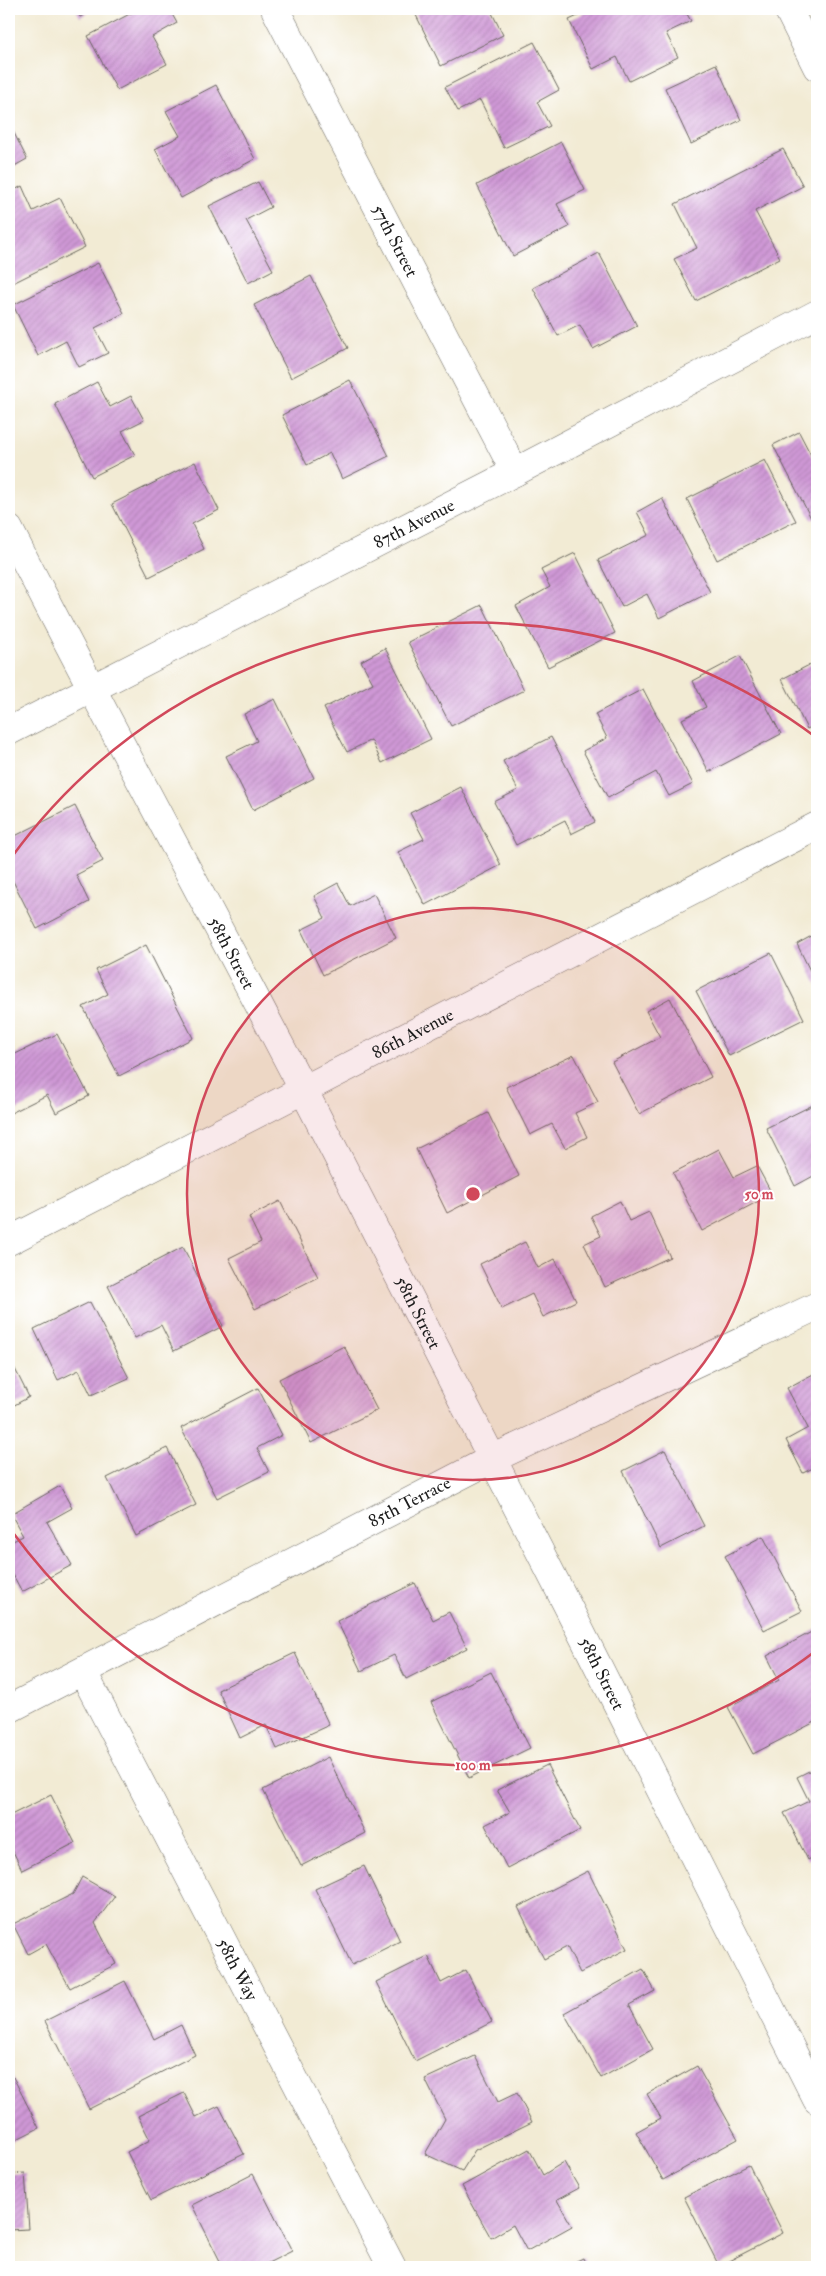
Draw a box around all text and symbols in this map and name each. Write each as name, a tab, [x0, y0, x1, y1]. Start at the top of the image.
street label: 57th Street	[366, 201, 423, 281]
street label: 87th Avenue	[370, 494, 459, 554]
street label: 58th Street	[203, 913, 260, 994]
street label: 86th Avenue	[368, 1003, 458, 1065]
centre of rings	[464, 1185, 482, 1203]
text: 50 m	[745, 1185, 774, 1204]
street label: 58th Street	[389, 1273, 446, 1353]
street label: 85th Terrace	[365, 1471, 455, 1533]
street label: 58th Street	[573, 1633, 630, 1714]
text: 100 m	[455, 1756, 491, 1775]
street label: 58th Way	[211, 1934, 263, 2006]

